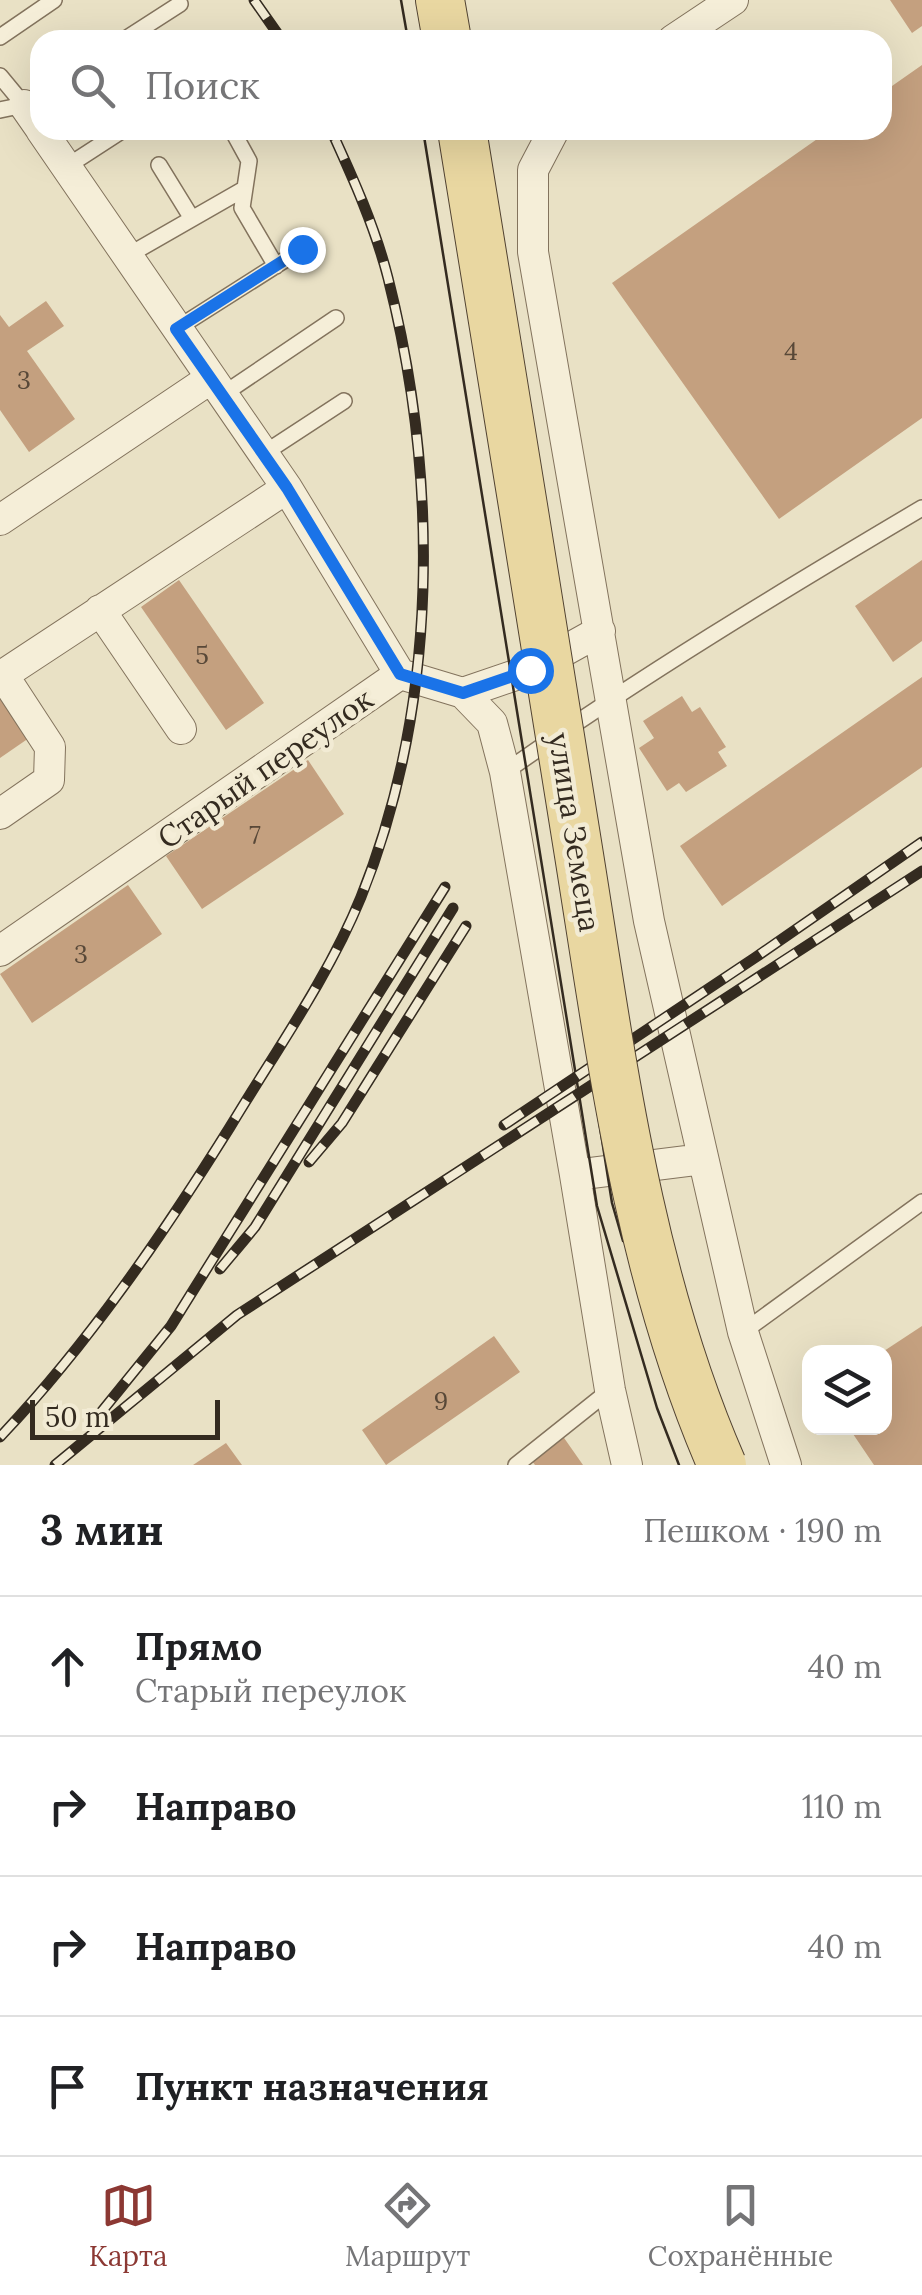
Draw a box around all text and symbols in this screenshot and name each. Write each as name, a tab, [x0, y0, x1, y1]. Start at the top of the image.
search box	[30, 30, 892, 140]
icon: search	[65, 58, 120, 113]
text: Поиск	[145, 61, 260, 109]
route end	[280, 227, 326, 273]
house number: 4	[784, 335, 798, 367]
house number: 3	[17, 364, 31, 396]
house number: 5	[195, 639, 209, 671]
route start	[508, 648, 554, 694]
street label: Старый переулок	[150, 680, 381, 857]
street label: улица Земеца	[540, 730, 609, 934]
house number: 7	[249, 819, 261, 851]
house number: 3	[74, 938, 88, 970]
map controls	[802, 1345, 892, 1435]
button: layers	[802, 1345, 892, 1435]
house number: 9	[434, 1385, 448, 1417]
scale bar	[30, 1395, 220, 1440]
text: 50 m	[45, 1399, 110, 1435]
text: 3 мин	[40, 1503, 164, 1557]
text: Пешком · 190 m	[643, 1510, 882, 1551]
text: Прямо	[135, 1622, 262, 1670]
icon: ahead	[40, 1639, 95, 1694]
text: 40 m	[808, 1646, 882, 1687]
text: Старый переулок	[135, 1670, 406, 1711]
icon: right	[40, 1779, 95, 1834]
text: Направо	[135, 1782, 297, 1830]
text: 110 m	[802, 1786, 882, 1827]
icon: right	[40, 1919, 95, 1974]
text: Направо	[135, 1922, 297, 1970]
text: 40 m	[808, 1926, 882, 1967]
icon: arrive	[40, 2059, 95, 2114]
text: Пункт назначения	[135, 2062, 489, 2110]
tab: Карта	[89, 2178, 167, 2274]
tab: Маршрут	[345, 2178, 470, 2274]
tab: Сохранённые	[648, 2178, 833, 2274]

